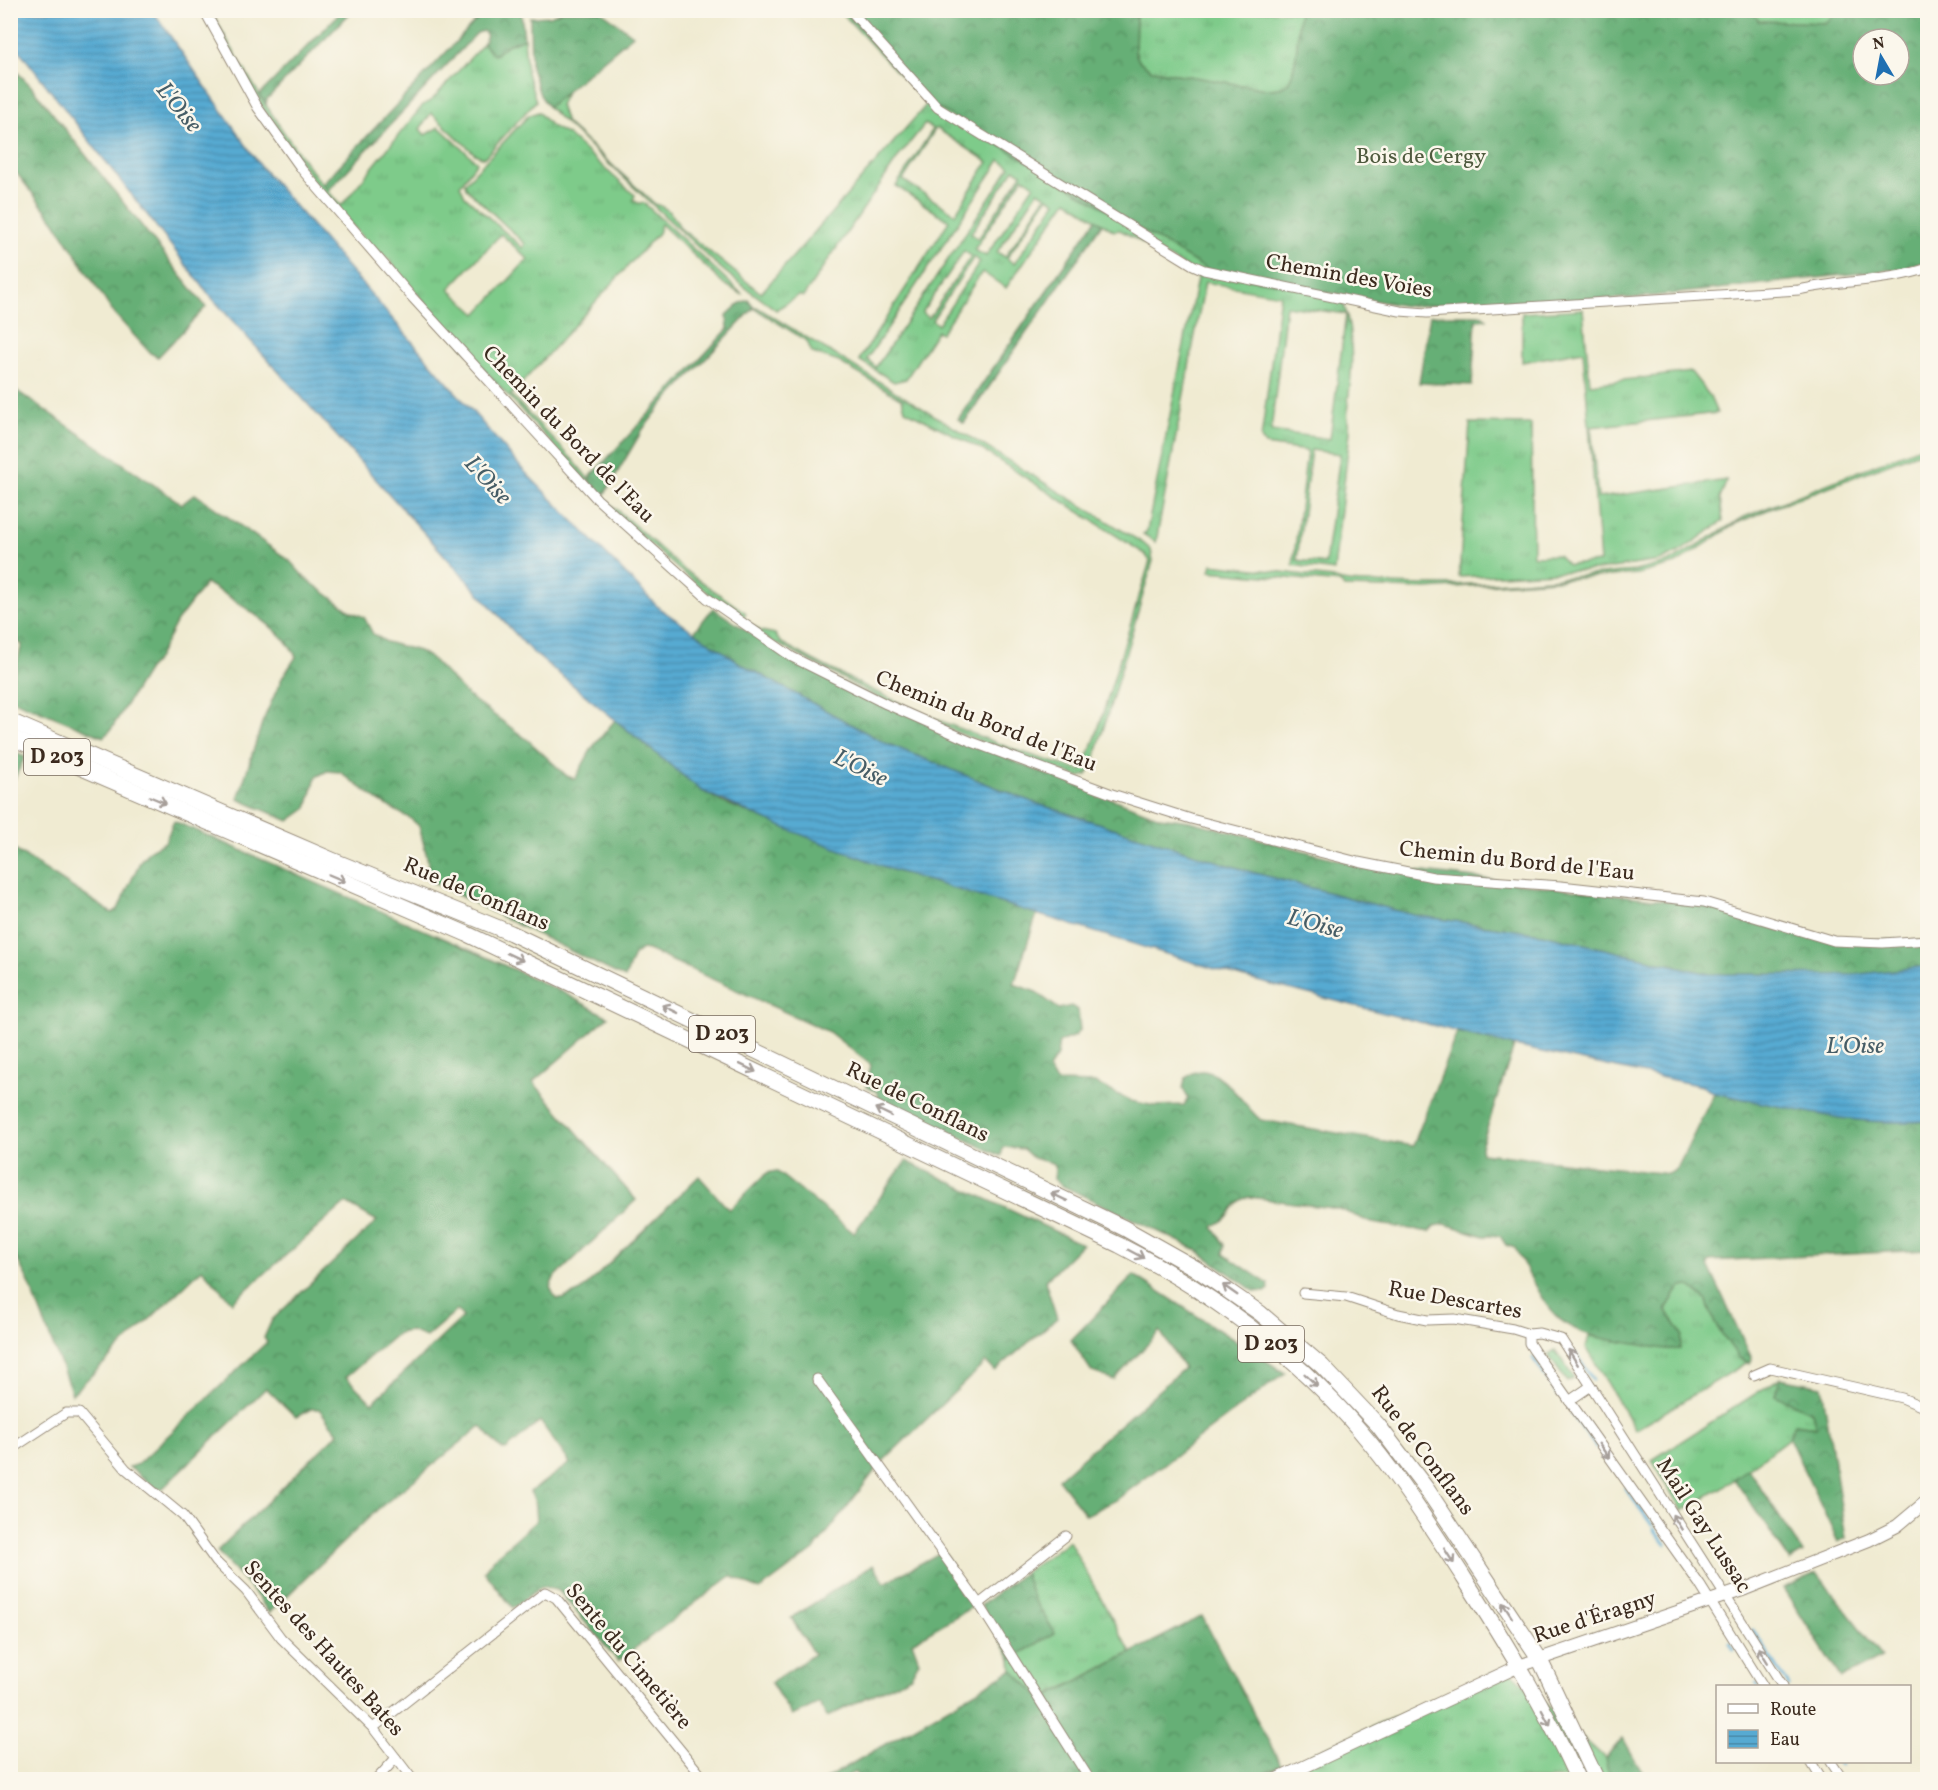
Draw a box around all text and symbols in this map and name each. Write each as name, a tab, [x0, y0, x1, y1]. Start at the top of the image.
north arrow	[1851, 27, 1911, 87]
text: N	[1871, 32, 1887, 56]
water label: L'Oise	[147, 75, 209, 141]
park label: Bois de Cergy	[1356, 142, 1486, 173]
street label: Chemin des Voies	[1263, 247, 1435, 307]
street label: Chemin du Bord de l'Eau	[475, 339, 661, 531]
water label: L'Oise	[455, 449, 519, 514]
street label: Chemin du Bord de l'Eau	[870, 663, 1102, 781]
road number: D 203	[24, 739, 90, 775]
water label: L'Oise	[827, 741, 893, 797]
one-way arrow	[148, 795, 166, 807]
street label: Chemin du Bord de l'Eau	[1398, 834, 1636, 890]
street label: Rue de Conflans	[398, 850, 554, 940]
one-way arrow	[327, 873, 345, 884]
water label: L'Oise	[1283, 901, 1347, 949]
one-way arrow	[506, 951, 524, 963]
one-way arrow	[661, 1002, 679, 1014]
road number: D 203	[689, 1016, 755, 1052]
water label: L’Oise	[1826, 1030, 1884, 1064]
street label: Rue de Conflans	[840, 1055, 994, 1151]
one-way arrow	[739, 1062, 757, 1074]
one-way arrow	[875, 1106, 893, 1118]
one-way arrow	[1050, 1190, 1068, 1202]
one-way arrow	[1127, 1249, 1145, 1260]
street label: Rue Descartes	[1386, 1274, 1524, 1328]
one-way arrow	[1222, 1284, 1238, 1296]
road number: D 203	[1238, 1326, 1304, 1362]
one-way arrow	[1566, 1349, 1579, 1366]
one-way arrow	[1304, 1372, 1319, 1387]
street label: Rue de Conflans	[1363, 1379, 1481, 1523]
one-way arrow	[1598, 1443, 1611, 1459]
street label: Mail Gay Lussac	[1648, 1452, 1758, 1600]
one-way arrow	[1670, 1514, 1682, 1531]
one-way arrow	[1443, 1547, 1456, 1564]
street label: Sentes des Hautes Bates	[235, 1554, 411, 1744]
street label: Sente du Cimetière	[557, 1577, 699, 1737]
street label: Rue d'Éragny	[1530, 1584, 1661, 1652]
one-way arrow	[1500, 1601, 1513, 1618]
one-way arrow	[1757, 1647, 1769, 1664]
legend	[1716, 1685, 1911, 1763]
text: Route	[1770, 1698, 1816, 1723]
one-way arrow	[1541, 1708, 1553, 1726]
text: Eau	[1770, 1728, 1800, 1753]

